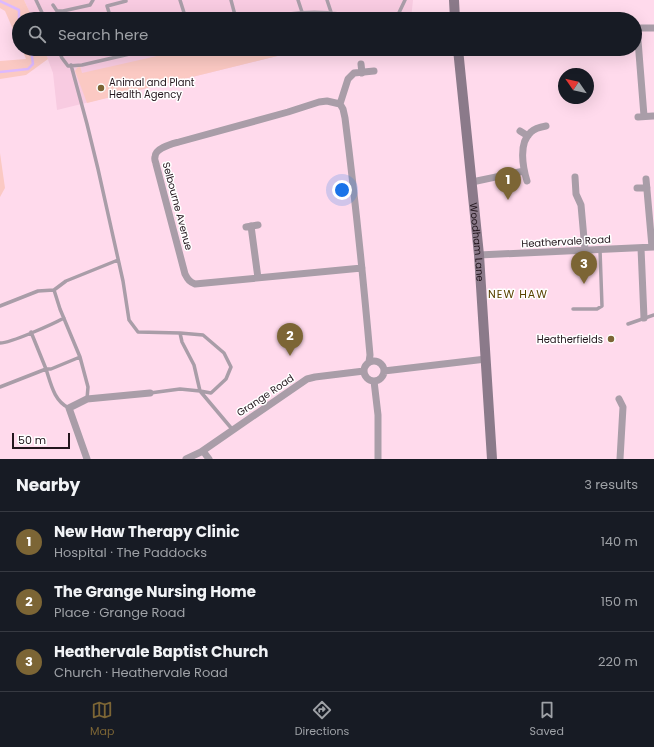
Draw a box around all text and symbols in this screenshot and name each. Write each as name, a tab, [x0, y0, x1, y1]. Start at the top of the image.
search box	[12, 12, 642, 56]
icon: search	[26, 23, 48, 45]
text: Search here	[58, 24, 148, 45]
north arrow	[558, 68, 594, 104]
place label: Animal and Plant Health Agency	[109, 75, 195, 102]
marker: Animal and Plant Health Agency	[96, 83, 106, 93]
street label: Selbourne Avenue	[159, 160, 196, 252]
pin: 1	[495, 167, 521, 200]
your location	[332, 180, 352, 200]
street label: Woodham Lane	[466, 202, 488, 282]
street label: Heathervale Road	[521, 232, 611, 251]
pin: 3	[571, 251, 597, 284]
district label: NEW HAW	[488, 286, 548, 302]
pin: 2	[277, 323, 303, 356]
place label: Heatherfields	[537, 332, 603, 347]
marker: Heatherfields	[606, 334, 616, 344]
street label: Grange Road	[234, 371, 297, 420]
scale bar	[12, 431, 70, 450]
text: 50 m	[18, 432, 46, 448]
text: Nearby	[16, 473, 80, 497]
text: 3 results	[584, 475, 638, 494]
text: New Haw Therapy Clinic	[54, 521, 240, 542]
text: 1	[27, 532, 31, 551]
text: 140 m	[601, 532, 638, 551]
text: Hospital · The Paddocks	[54, 543, 207, 562]
text: The Grange Nursing Home	[54, 581, 256, 602]
text: 2	[25, 592, 33, 611]
text: 150 m	[601, 592, 638, 611]
text: Place · Grange Road	[54, 603, 185, 622]
text: Heathervale Baptist Church	[54, 641, 268, 662]
text: 3	[25, 652, 33, 671]
text: 220 m	[598, 652, 638, 671]
text: Church · Heathervale Road	[54, 663, 228, 682]
tab: Map	[90, 699, 114, 740]
tab: Directions	[295, 699, 349, 740]
tab: Saved	[530, 699, 564, 740]

